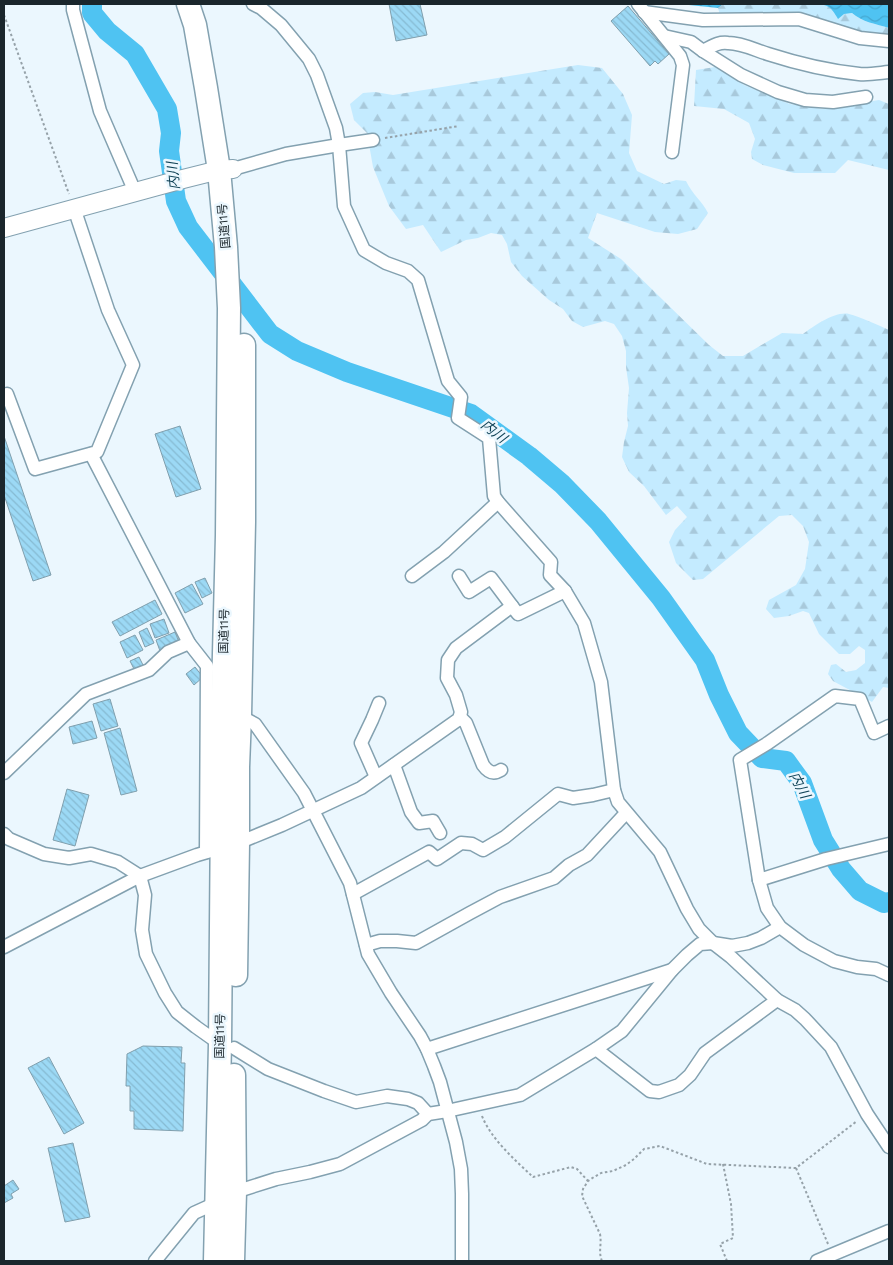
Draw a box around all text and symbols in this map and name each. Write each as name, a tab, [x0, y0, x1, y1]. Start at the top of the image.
water label: 内川	[164, 159, 182, 191]
street label: 国道11号	[215, 203, 233, 249]
water label: 内川	[478, 416, 512, 447]
street label: 国道11号	[217, 608, 231, 654]
water label: 内川	[786, 769, 815, 803]
street label: 国道11号	[213, 1013, 227, 1059]

